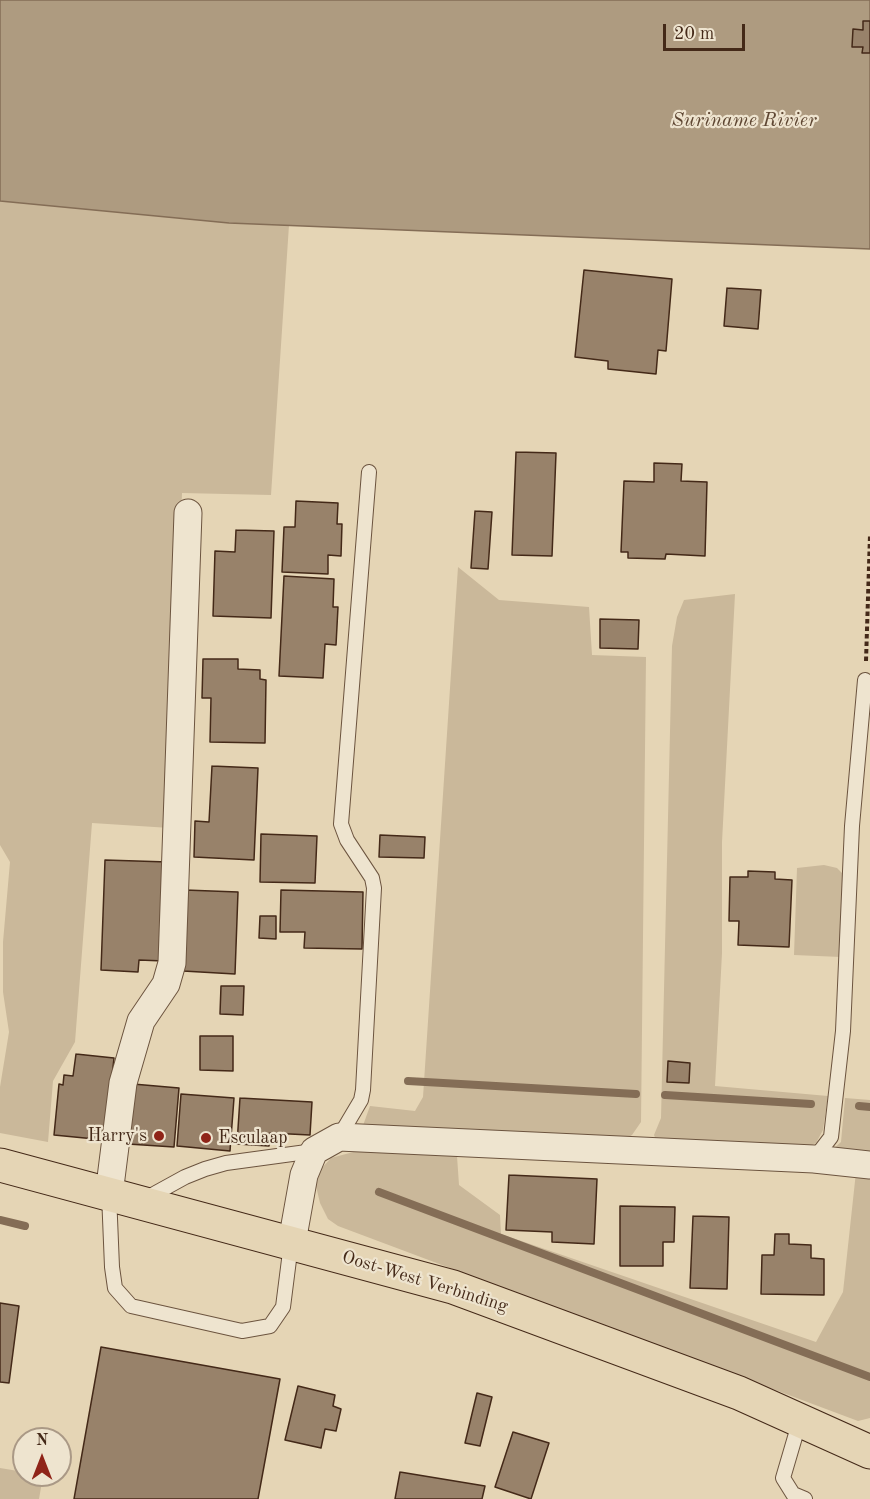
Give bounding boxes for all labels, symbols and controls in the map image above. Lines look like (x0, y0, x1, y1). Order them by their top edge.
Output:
scale bar (666, 12, 748, 50)
text: 20 m (674, 25, 714, 43)
water label: Suriname Rivier (671, 109, 817, 133)
place label: Harry's (87, 1125, 147, 1147)
place label: Esculaap (218, 1127, 288, 1149)
marker: Harry's (152, 1129, 166, 1143)
marker: Esculaap (199, 1131, 213, 1145)
street label: Oost-West Verbinding (339, 1246, 511, 1318)
north arrow (12, 1427, 72, 1487)
text: N (36, 1433, 48, 1449)

